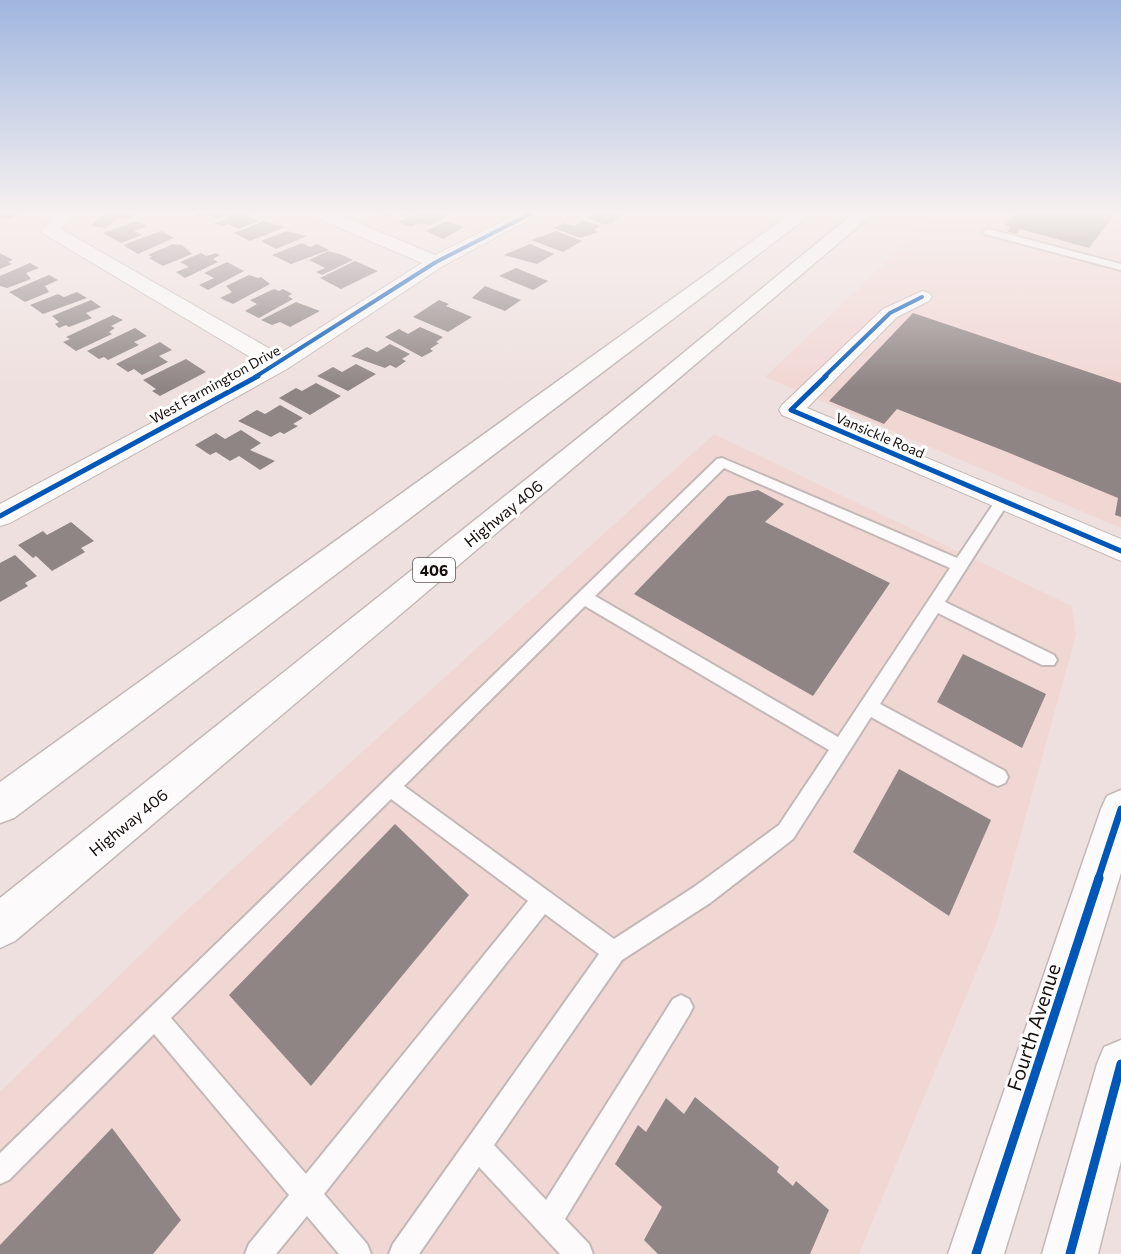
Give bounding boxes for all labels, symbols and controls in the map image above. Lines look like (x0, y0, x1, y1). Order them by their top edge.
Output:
street label: West Farmington Drive (147, 341, 283, 427)
street label: Vansickle Road (833, 409, 927, 461)
street label: Highway 406 (460, 476, 546, 550)
road number: 406 (413, 558, 455, 582)
street label: Highway 406 (85, 785, 171, 859)
street label: Fourth Avenue (1001, 960, 1065, 1094)

